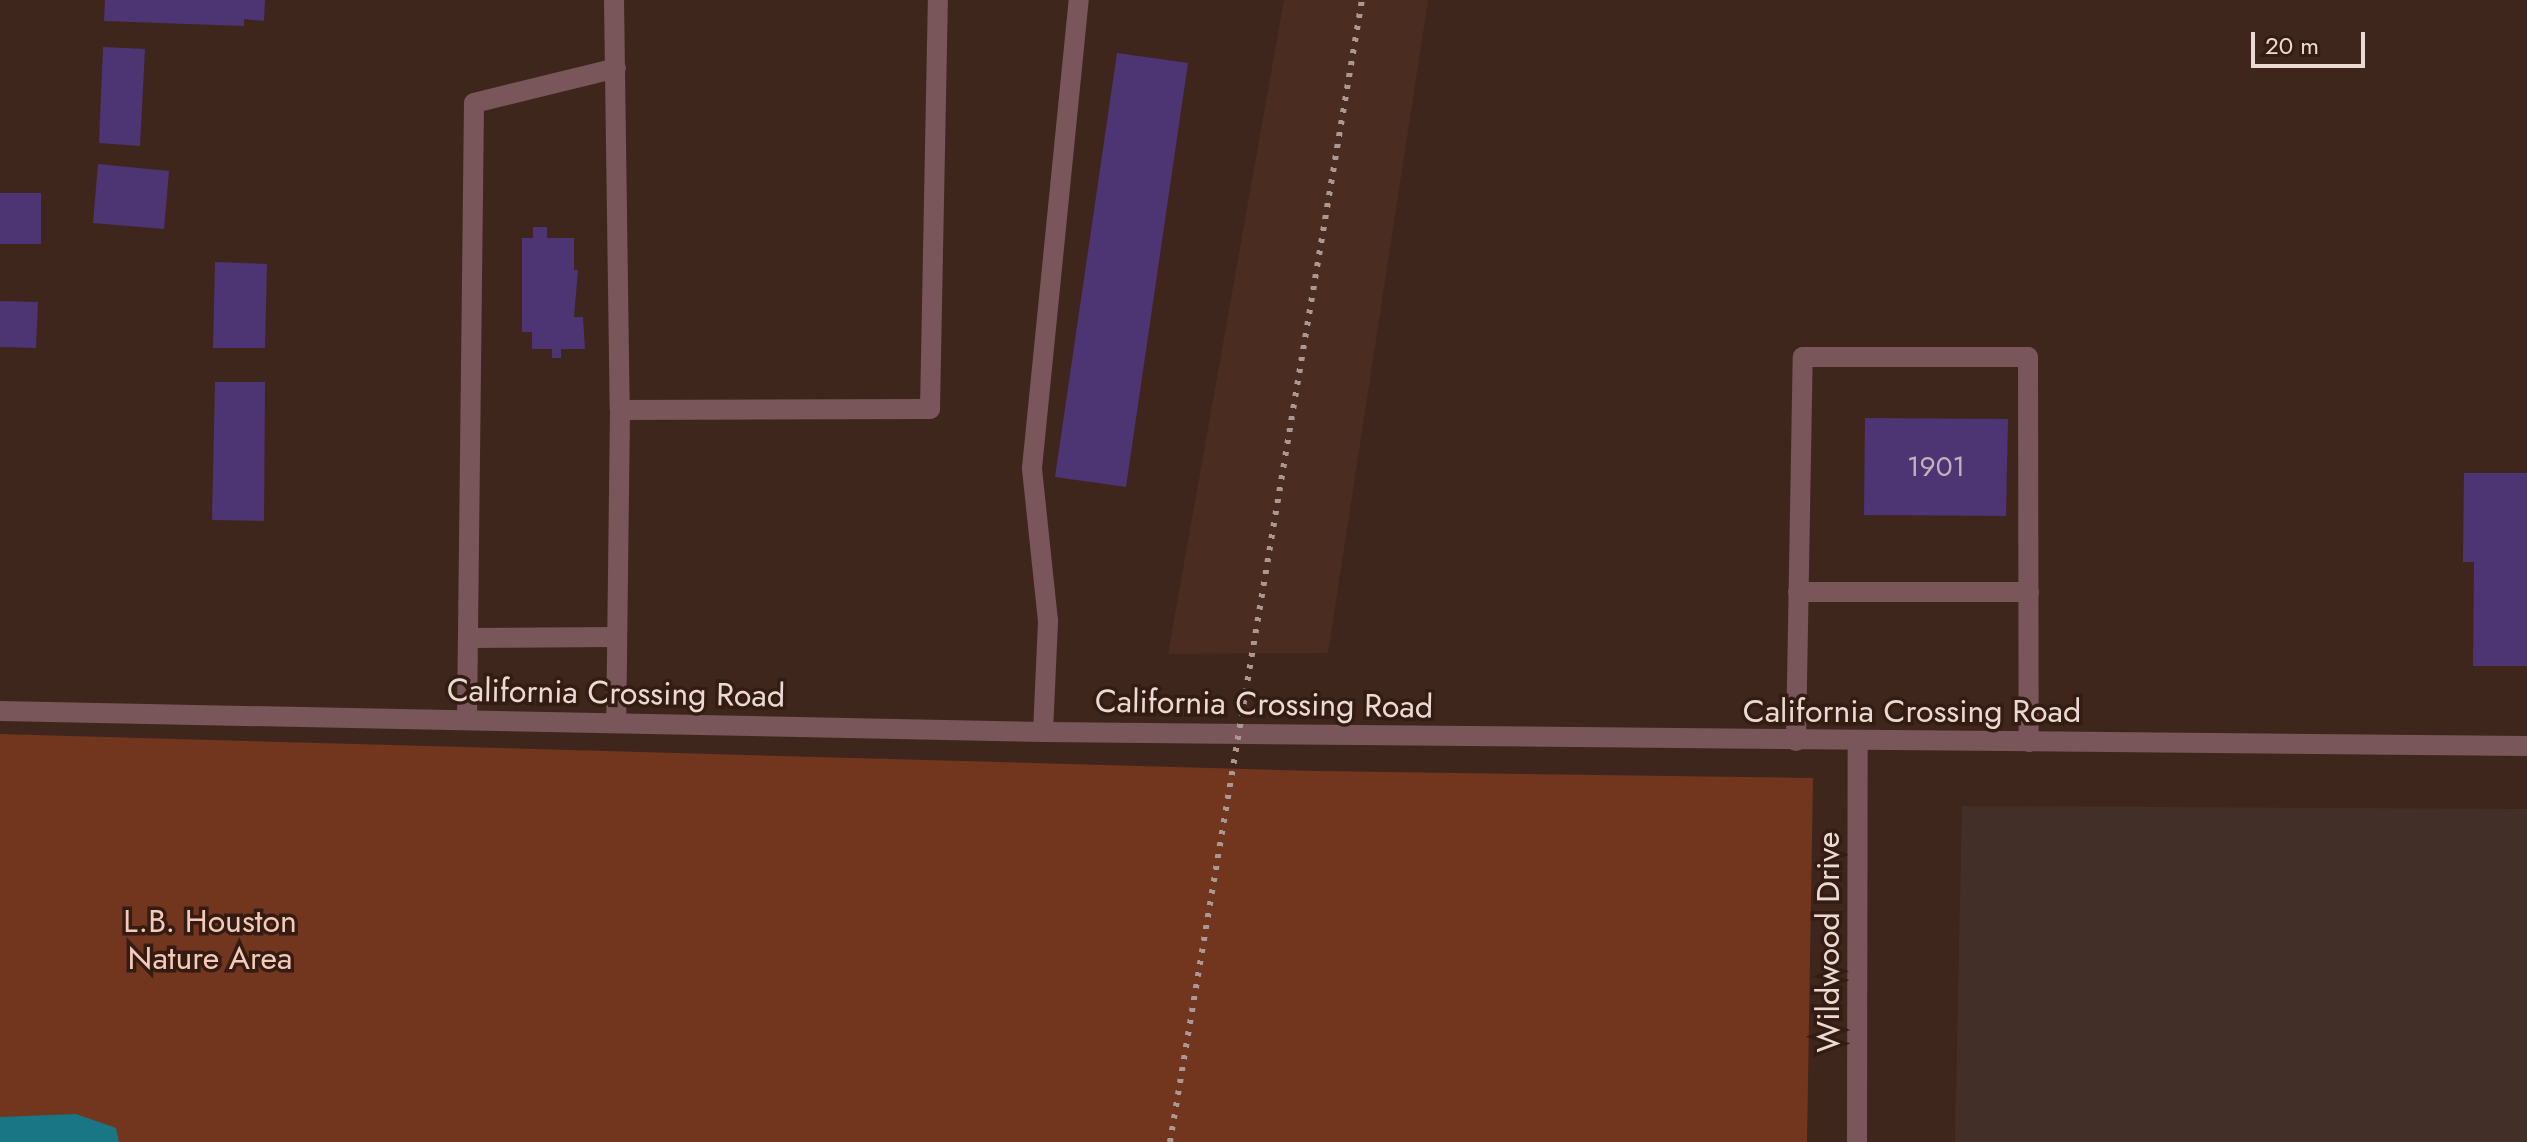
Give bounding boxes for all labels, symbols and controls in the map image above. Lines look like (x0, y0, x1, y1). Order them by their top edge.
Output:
scale bar (2255, 16, 2369, 66)
text: 20 m (2265, 28, 2319, 63)
house number: 1901 (1907, 450, 1965, 484)
street label: California Crossing Road (447, 671, 785, 715)
street label: California Crossing Road (1095, 682, 1433, 726)
street label: California Crossing Road (1743, 692, 2081, 730)
street label: Wildwood Drive (1809, 832, 1847, 1052)
park label: L.B. Houston Nature Area (123, 903, 297, 978)

